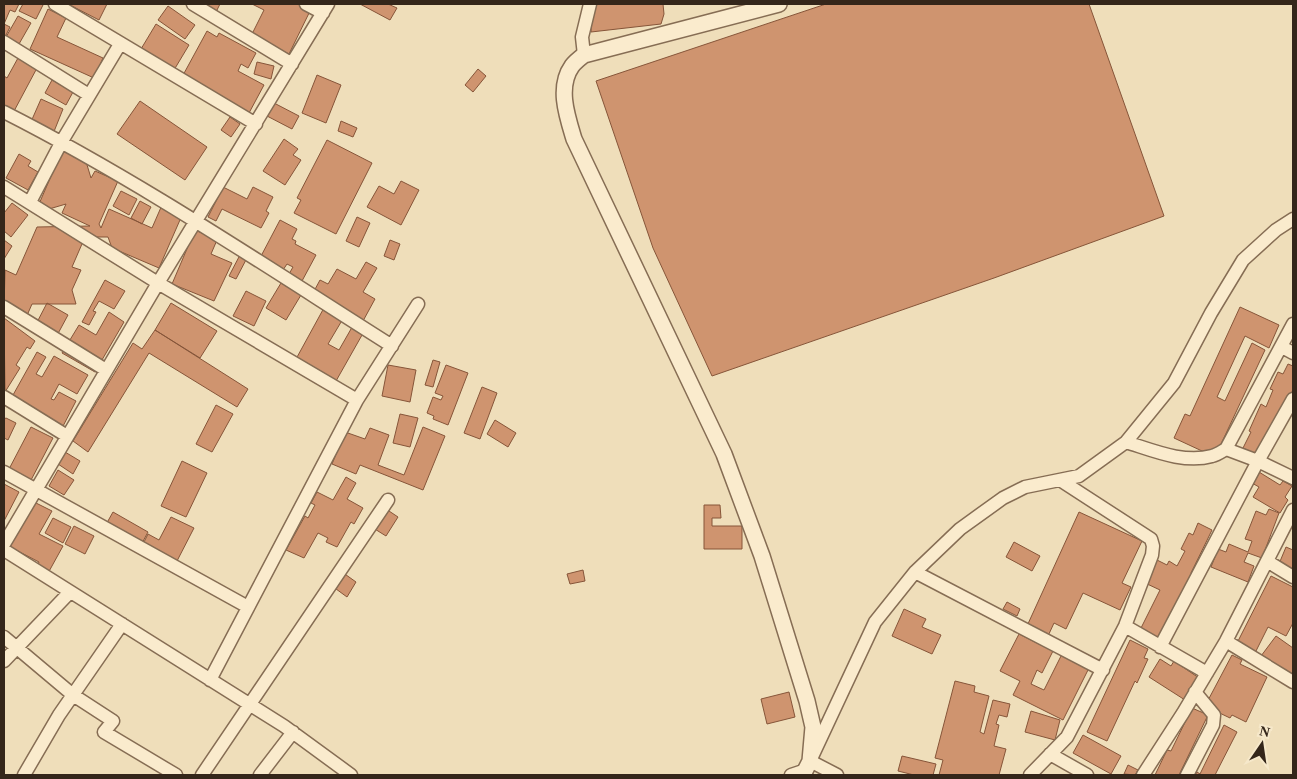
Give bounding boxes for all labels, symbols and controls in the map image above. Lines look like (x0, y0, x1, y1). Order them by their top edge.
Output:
north arrow (1237, 719, 1287, 769)
text: N (1258, 723, 1271, 740)

